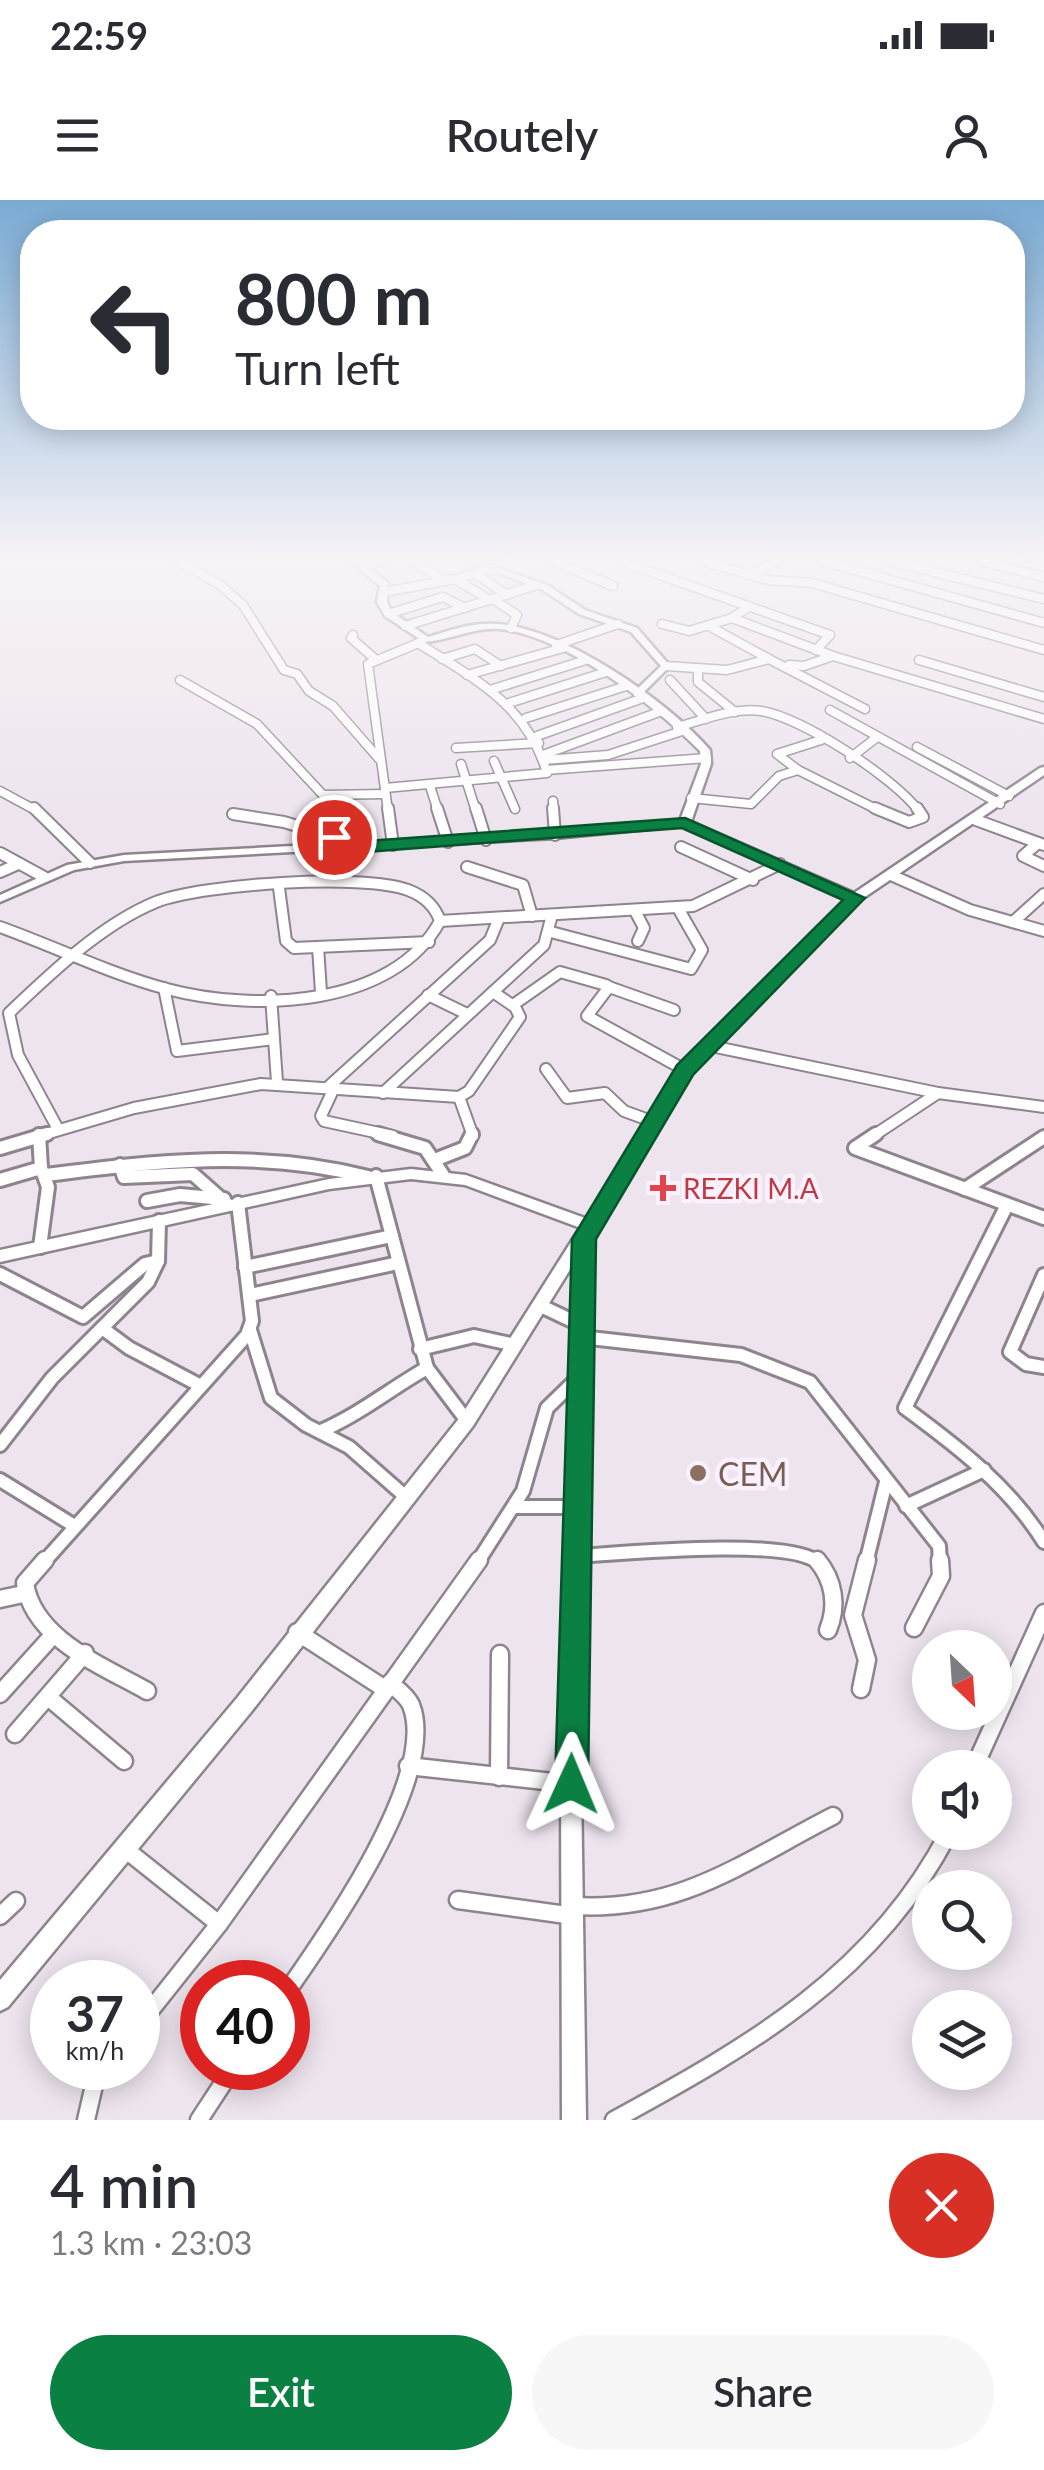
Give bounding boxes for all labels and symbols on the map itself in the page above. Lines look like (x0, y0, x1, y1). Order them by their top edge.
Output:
pin (292, 795, 377, 880)
place label: REZKI M.A (683, 1171, 819, 1205)
marker: REZKI M.A (652, 1177, 674, 1199)
place label: CEM (718, 1454, 788, 1493)
marker: CEM (687, 1462, 709, 1484)
north arrow (912, 1630, 1012, 1730)
position arrow (519, 1732, 623, 1836)
speed limit sign: 40 (180, 1960, 310, 2090)

